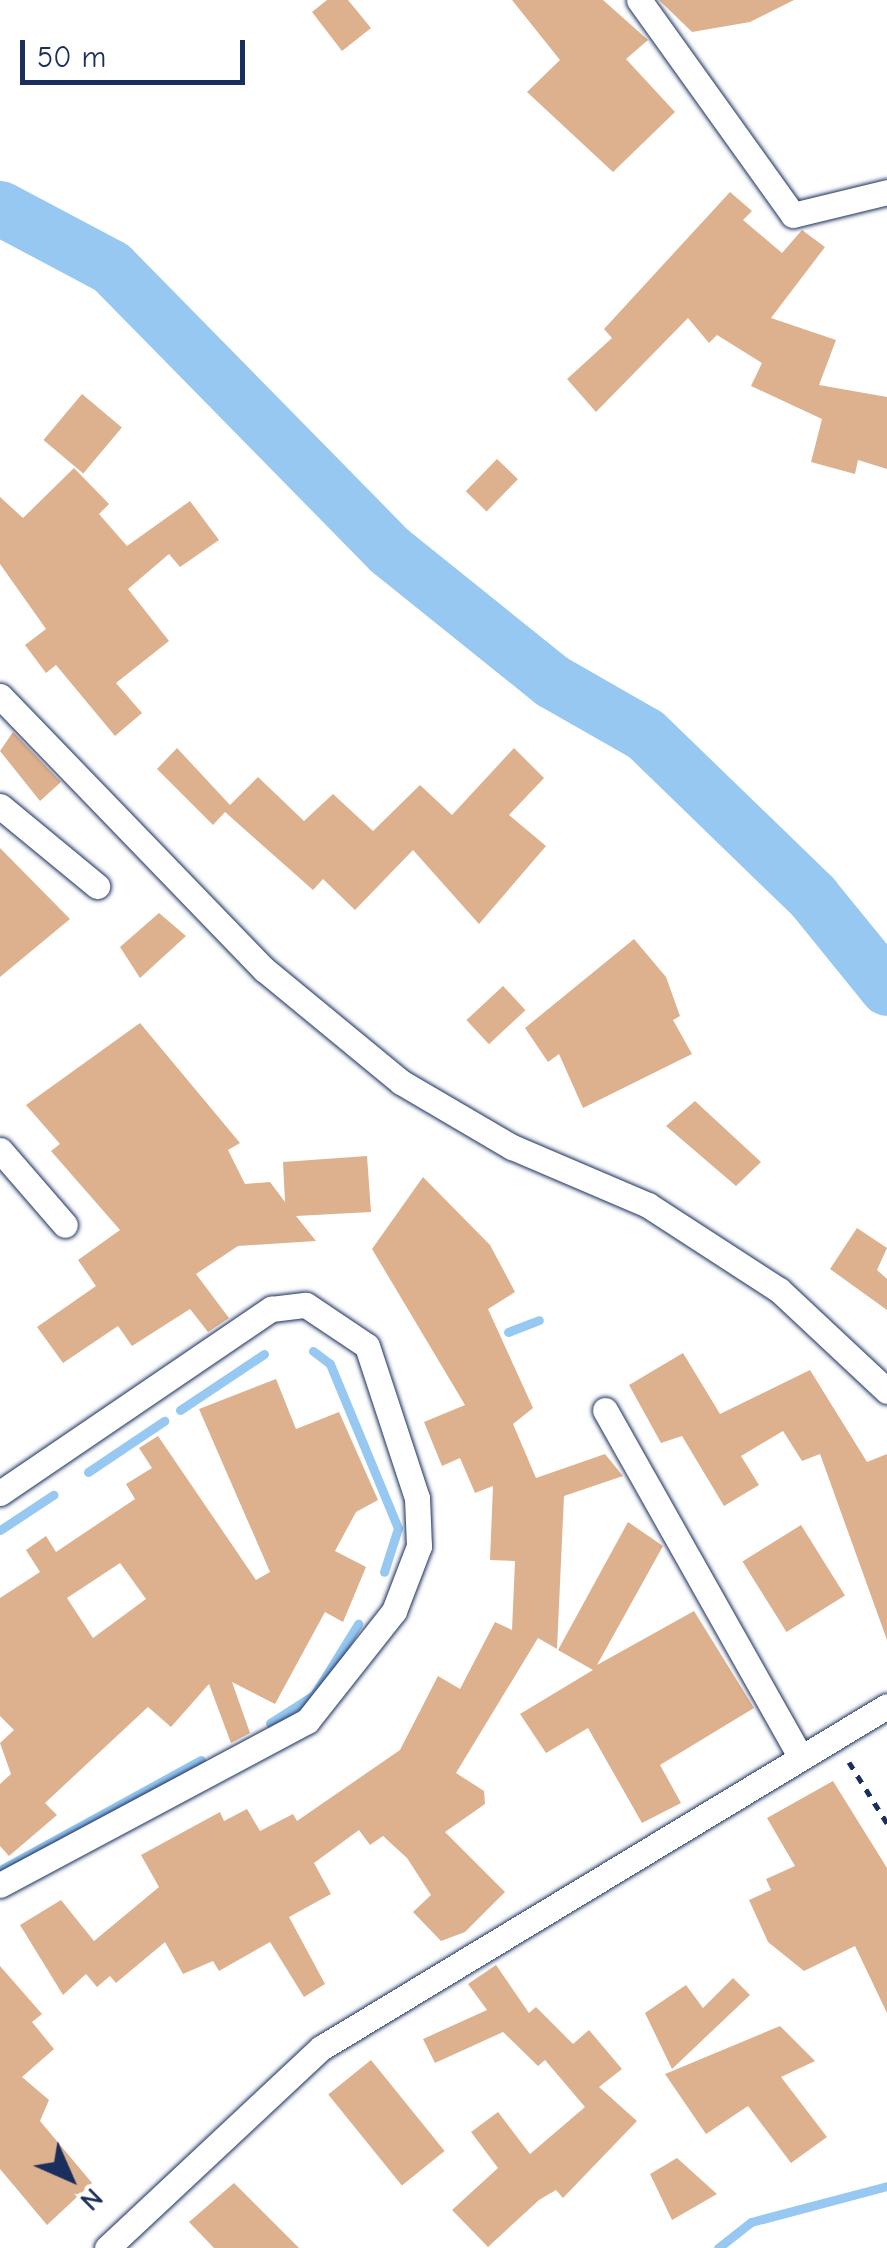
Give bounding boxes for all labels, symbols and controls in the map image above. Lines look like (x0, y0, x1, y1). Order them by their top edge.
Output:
scale bar (25, 20, 250, 82)
text: 50 m (37, 40, 106, 75)
north arrow (20, 2128, 120, 2228)
text: N (73, 2181, 109, 2217)

